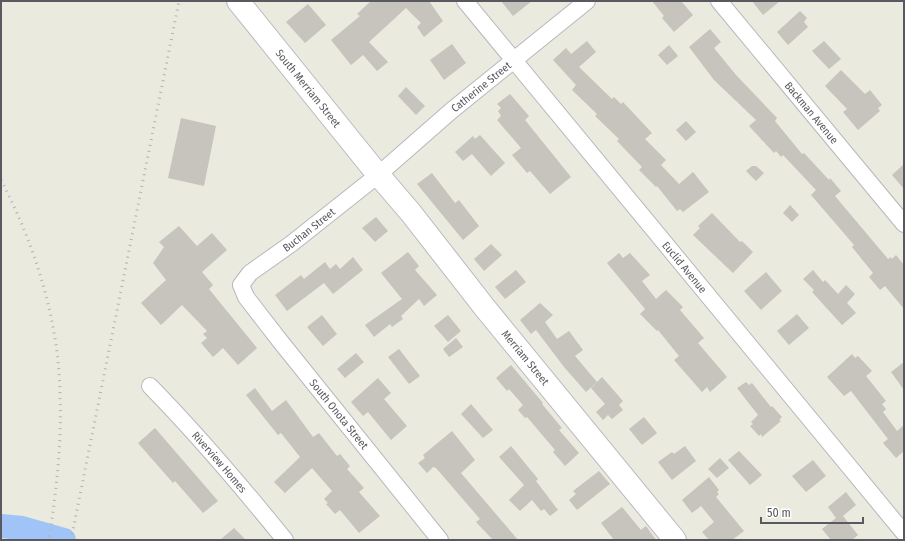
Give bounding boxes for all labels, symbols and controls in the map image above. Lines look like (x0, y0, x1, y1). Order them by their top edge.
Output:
street label: South Merriam Street (273, 47, 343, 130)
street label: Catherine Street (449, 59, 514, 115)
street label: Backman Avenue (782, 79, 841, 147)
street label: Buchan Street (280, 205, 338, 255)
street label: Euclid Avenue (659, 239, 709, 296)
street label: Merriam Street (499, 328, 552, 388)
street label: South Onota Street (306, 377, 371, 452)
street label: Riverview Homes (189, 429, 249, 496)
scale bar (761, 499, 863, 525)
text: 50 m (767, 506, 791, 520)

